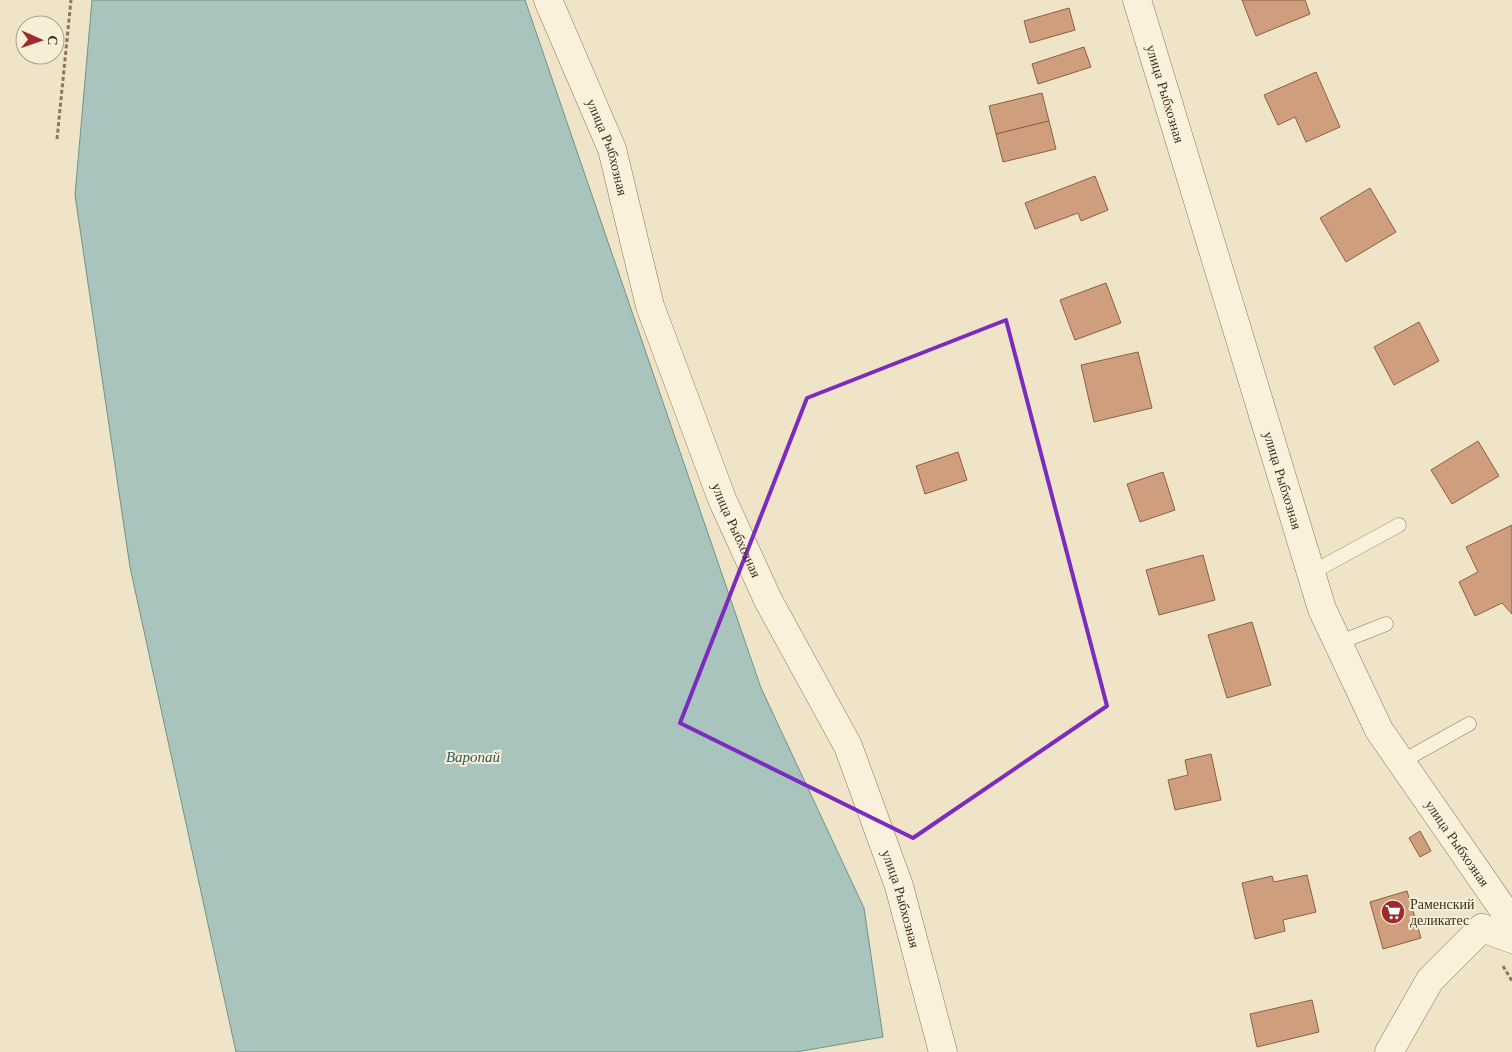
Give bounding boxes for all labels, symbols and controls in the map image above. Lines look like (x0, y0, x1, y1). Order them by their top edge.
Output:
north arrow (15, 15, 65, 65)
text: С (44, 35, 62, 46)
street label: улица Рыбхозная (1142, 43, 1189, 146)
street label: улица Рыбхозная (582, 96, 632, 198)
street label: улица Рыбхозная (1260, 429, 1306, 532)
street label: улица Рыбхозная (708, 480, 766, 581)
water label: Варопай (446, 747, 501, 766)
street label: улица Рыбхозная (1421, 796, 1494, 891)
street label: улица Рыбхозная (878, 847, 924, 950)
place label: Раменский деликатес (1410, 895, 1475, 929)
supermarket icon: Раменский деликатес (1380, 899, 1406, 925)

